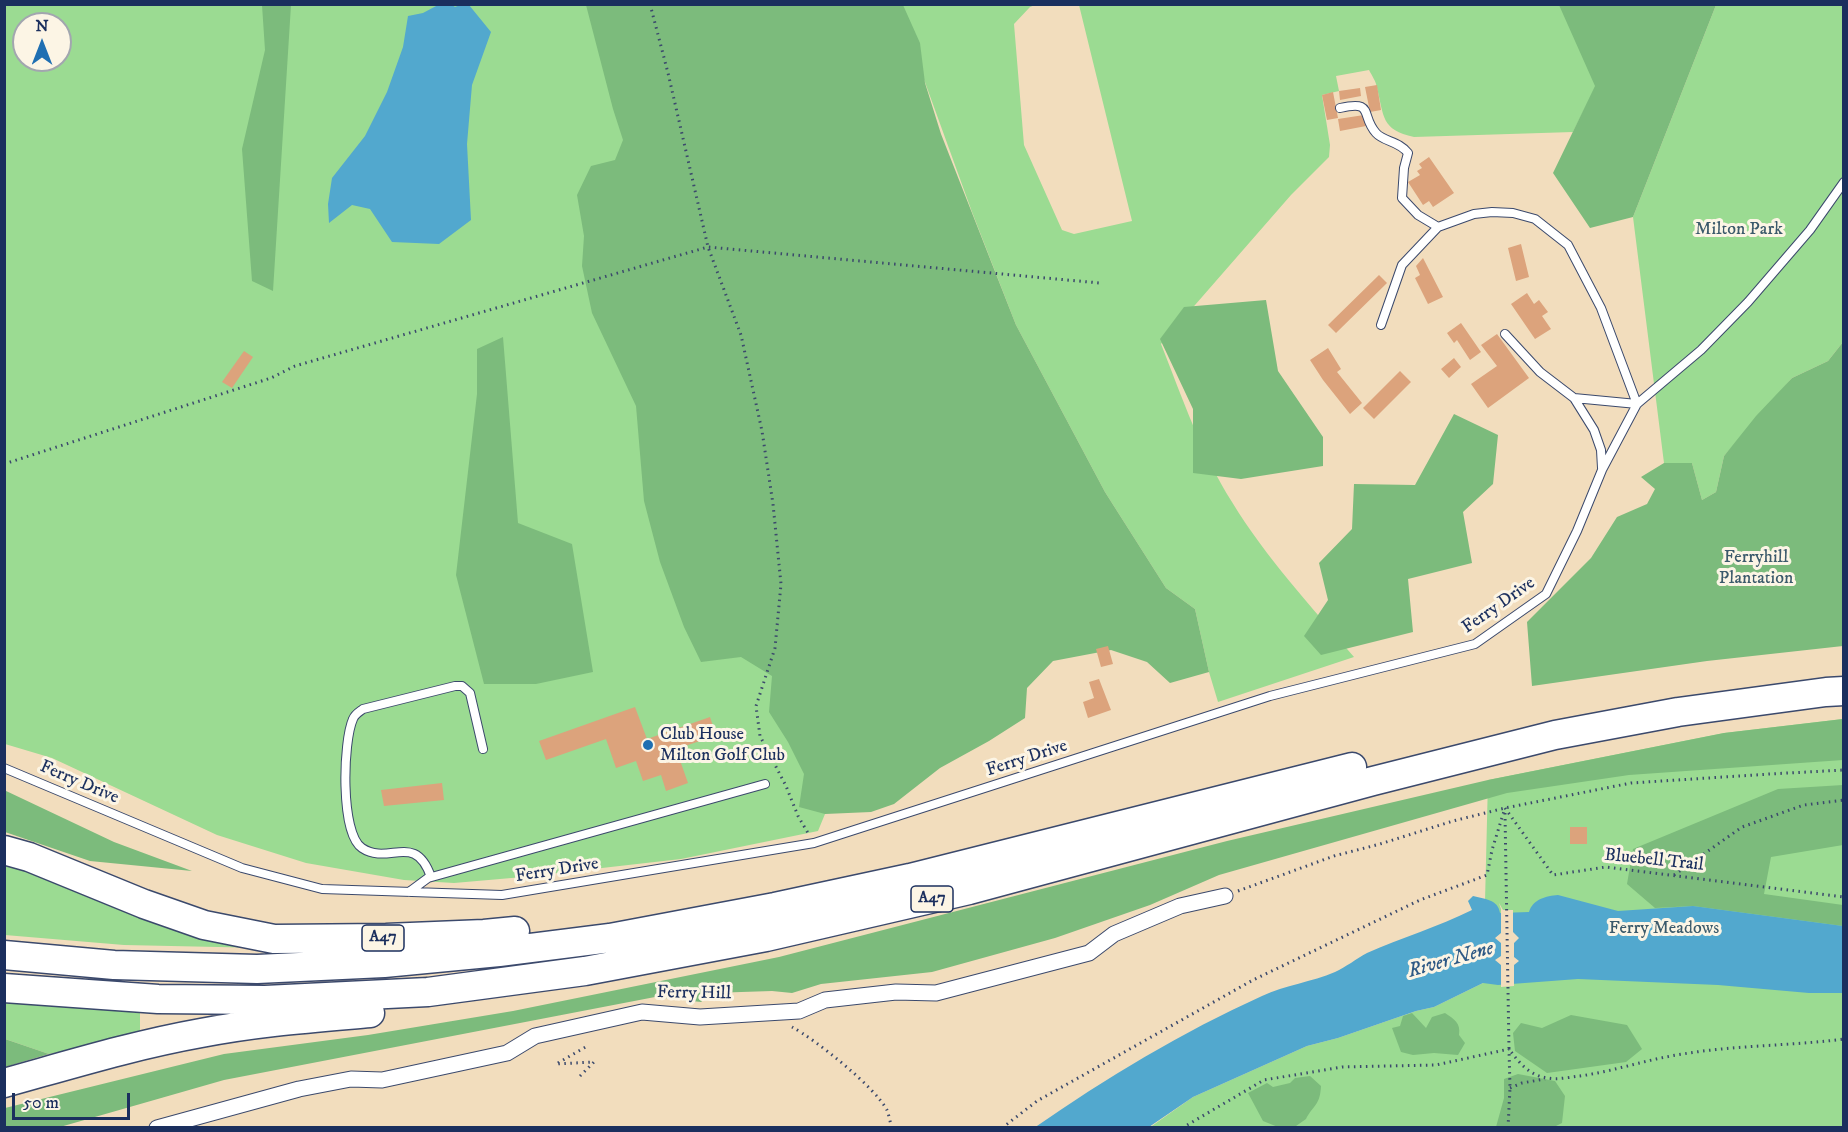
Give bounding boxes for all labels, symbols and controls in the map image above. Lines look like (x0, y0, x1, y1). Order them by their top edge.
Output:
north arrow (12, 12, 72, 72)
text: N (35, 16, 49, 36)
park label: Milton Park (1695, 219, 1783, 241)
park label: Ferryhill Plantation (1719, 547, 1793, 590)
street label: Ferry Drive (1458, 573, 1540, 639)
place label: Club House Milton Golf Club (660, 724, 785, 766)
street label: Ferry Drive (984, 736, 1070, 782)
marker: Club House Milton Golf Club (641, 738, 655, 752)
street label: Ferry Drive (36, 757, 122, 809)
street label: Bluebell Trail (1603, 845, 1705, 877)
street label: Ferry Drive (514, 854, 600, 888)
road number: A47 (911, 886, 953, 912)
park label: Ferry Meadows (1609, 918, 1719, 940)
road number: A47 (362, 925, 404, 951)
water label: River Nene (1406, 937, 1496, 985)
street label: Ferry Hill (657, 983, 731, 1005)
scale bar (15, 1081, 134, 1119)
text: 50 m (23, 1092, 59, 1114)

